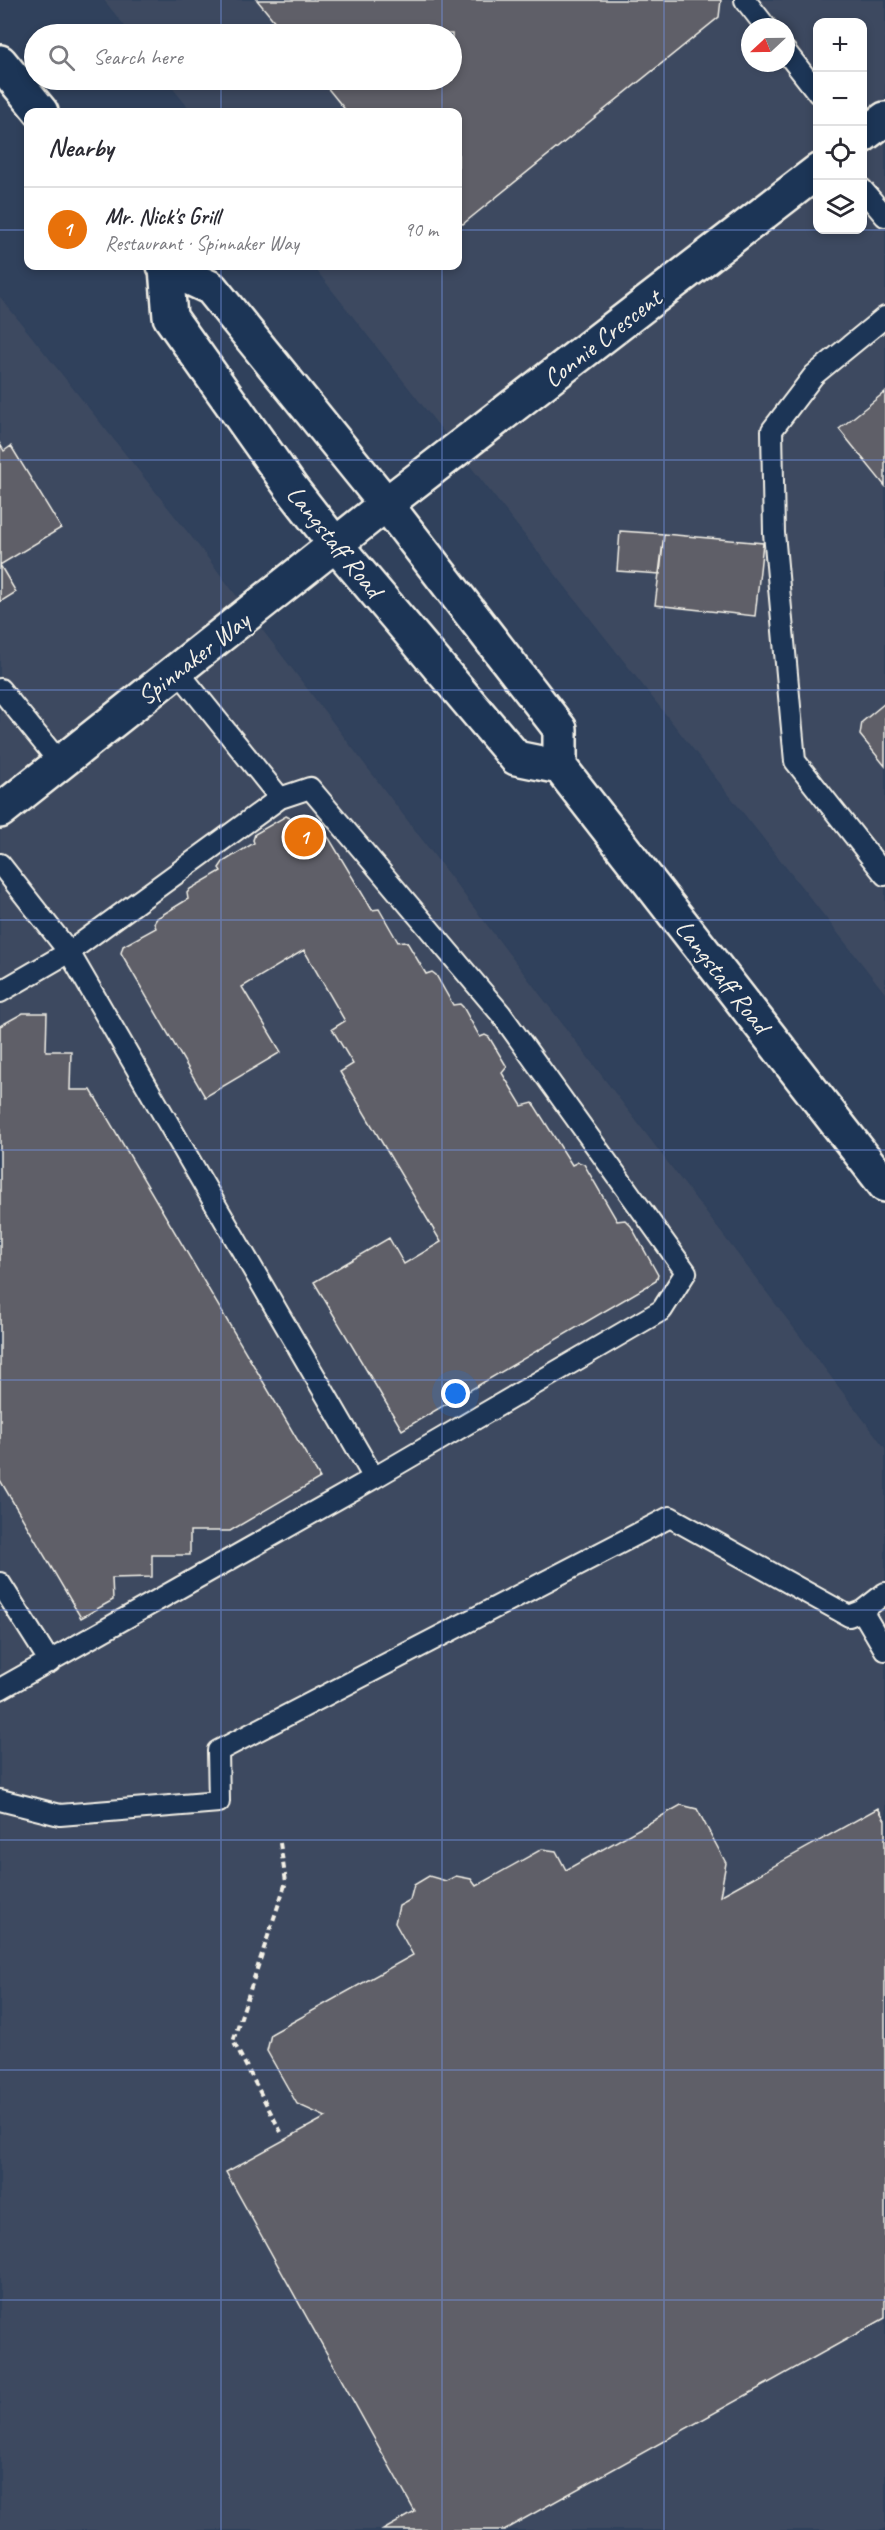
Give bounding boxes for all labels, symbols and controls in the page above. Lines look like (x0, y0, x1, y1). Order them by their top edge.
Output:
north arrow (741, 18, 795, 72)
map controls (813, 18, 867, 234)
button: + (813, 18, 867, 72)
search box (24, 24, 462, 90)
icon: search (45, 41, 78, 74)
text: Search here (93, 43, 183, 71)
button: − (813, 72, 867, 126)
button: locate (813, 126, 867, 180)
text: Nearby (48, 131, 113, 164)
button: layers (813, 180, 867, 234)
text: Mr. Nick's Grill (105, 203, 220, 231)
text: 1 (63, 217, 72, 242)
text: 90 m (404, 217, 438, 242)
text: Restaurant · Spinnaker Way (105, 231, 299, 256)
street label: Connie Crescent (536, 280, 670, 395)
street label: Langstaff Road (279, 478, 392, 607)
street label: Spinnaker Way (130, 603, 258, 713)
pin: 1 (284, 814, 324, 860)
street label: Langstaff Road (668, 913, 779, 1043)
your location (441, 1379, 470, 1408)

